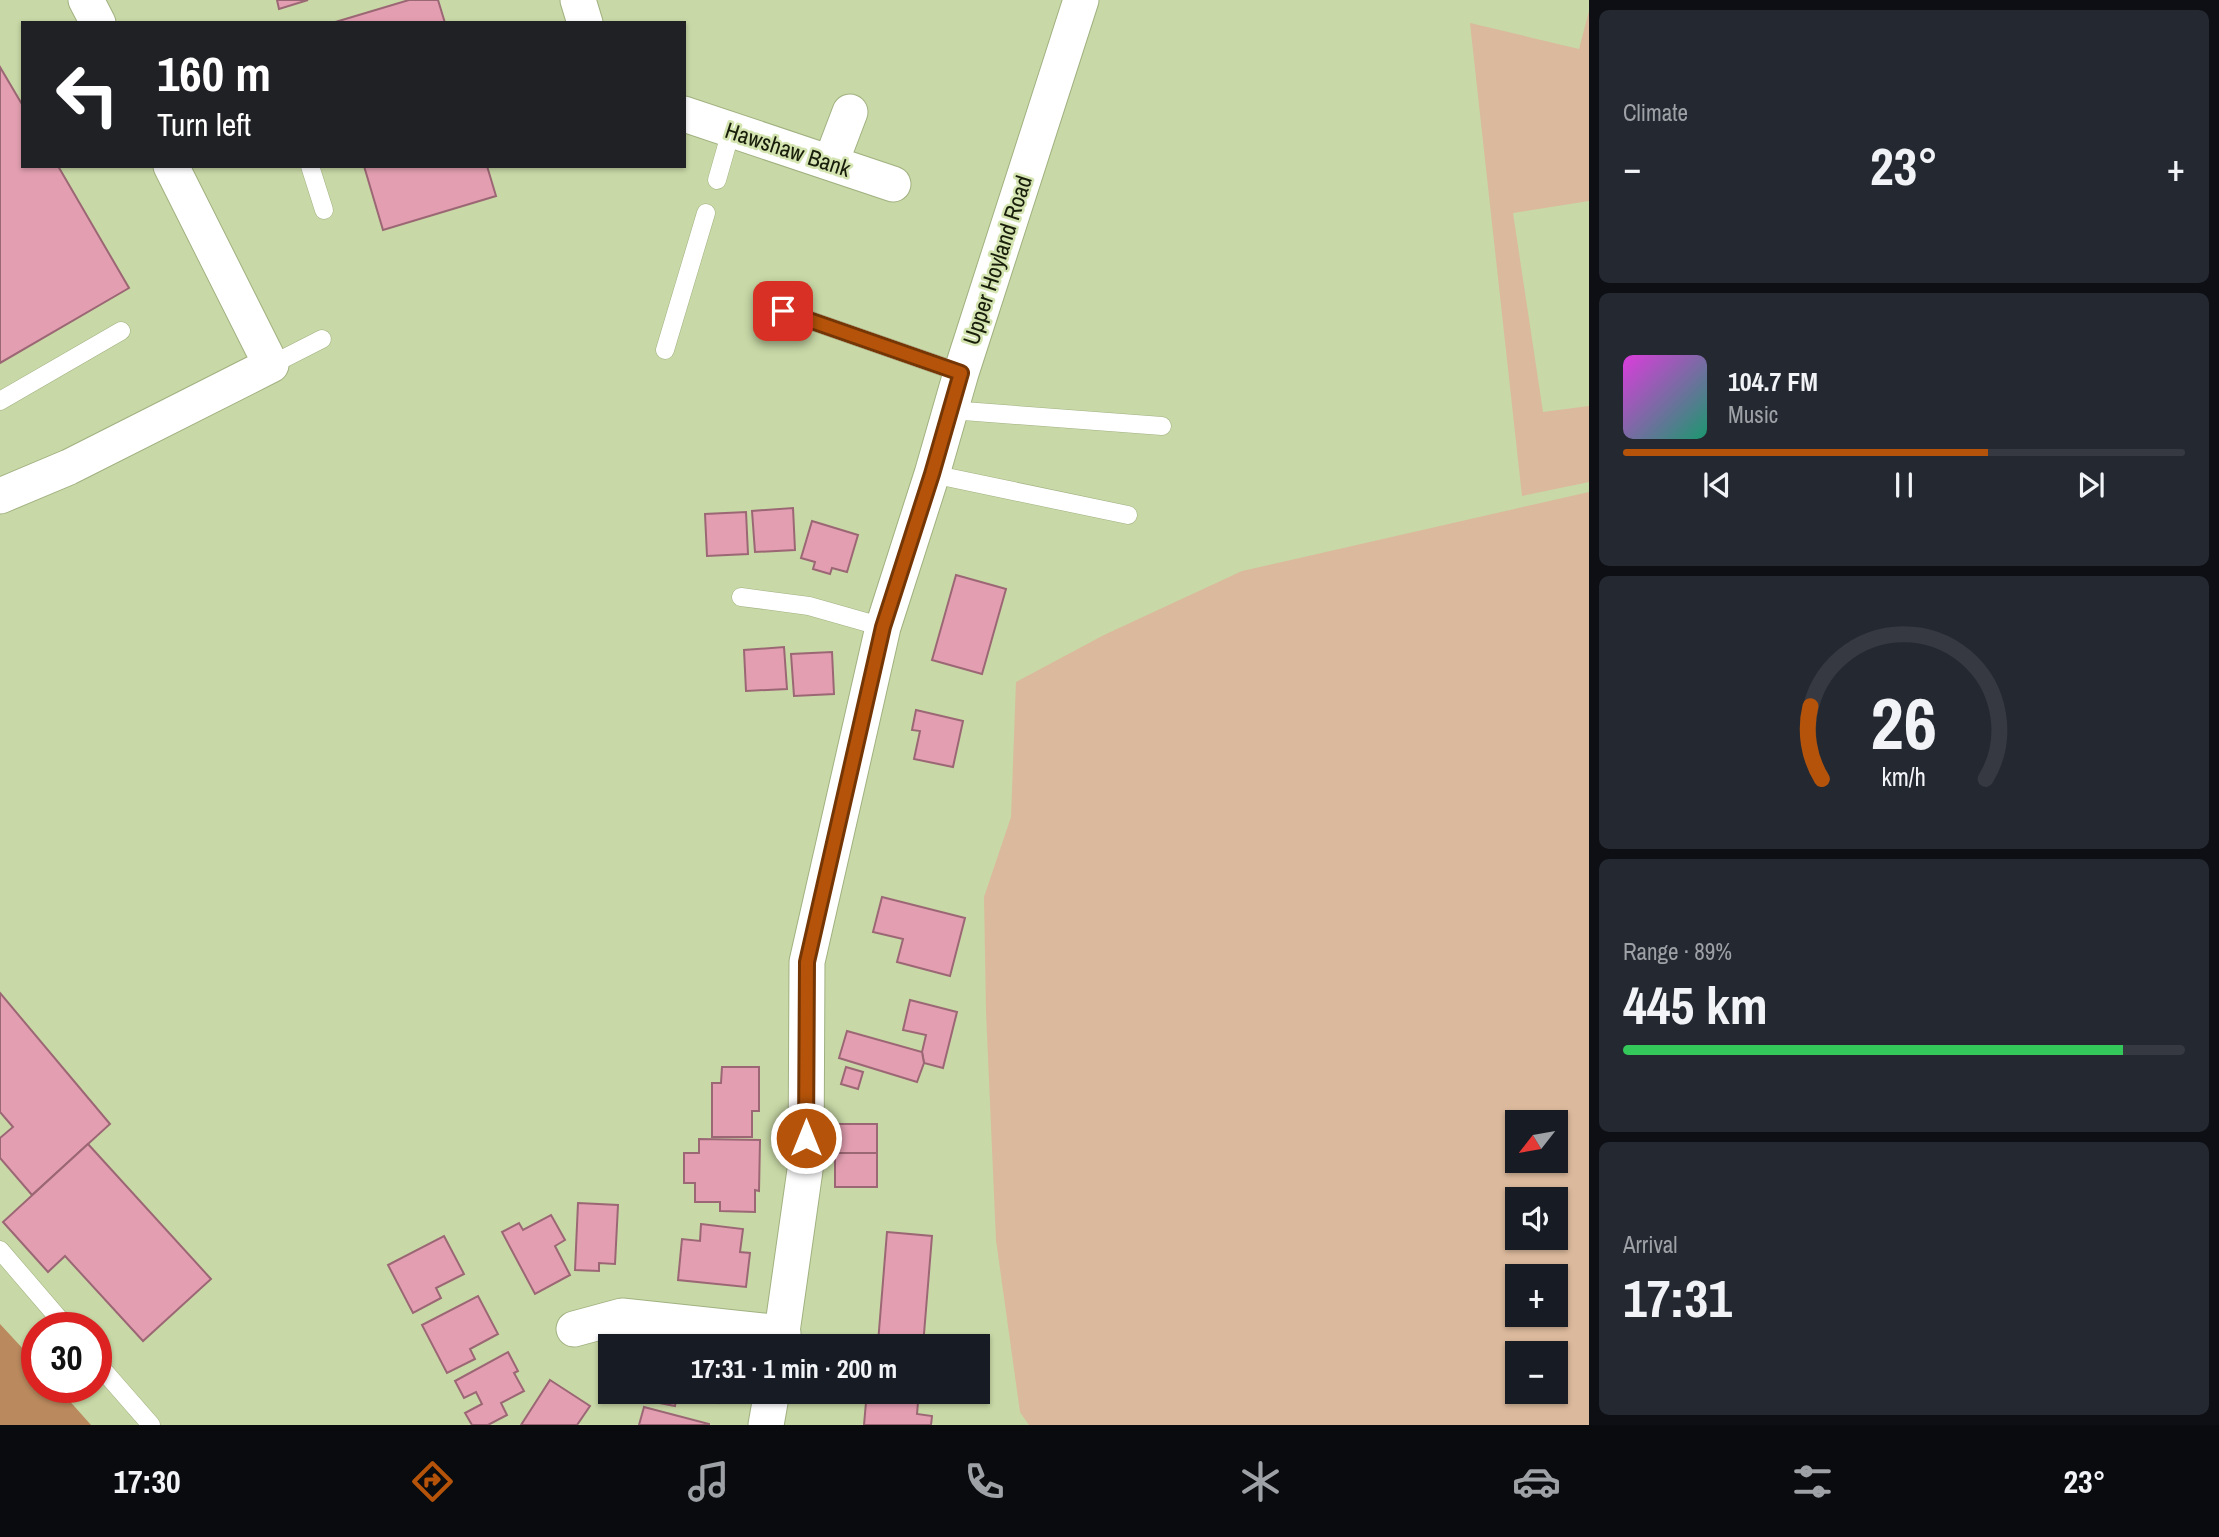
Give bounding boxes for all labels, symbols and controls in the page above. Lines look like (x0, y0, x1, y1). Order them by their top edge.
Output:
text: 160 m (157, 40, 271, 106)
icon: left (42, 49, 133, 140)
text: Climate (1623, 97, 1688, 128)
text: Turn left (157, 103, 251, 146)
street label: Hawshaw Bank (721, 114, 855, 184)
text: 23° (1870, 131, 1938, 201)
text: − (1623, 142, 1641, 193)
text: + (2167, 142, 2185, 193)
street label: Upper Hoyland Road (955, 171, 1039, 349)
pin (753, 281, 813, 341)
icon: arrive (764, 292, 802, 330)
text: 104.7 FM (1728, 364, 1818, 399)
text: Music (1728, 399, 1778, 430)
icon: previous (1698, 466, 1736, 504)
icon: pause (1885, 466, 1923, 504)
icon: next (2072, 466, 2110, 504)
text: 26 (1871, 674, 1937, 772)
text: km/h (1882, 759, 1926, 793)
text: Range · 89% (1623, 936, 1732, 967)
text: 445 km (1623, 970, 1768, 1040)
position arrow (769, 1101, 843, 1175)
north arrow (1505, 1110, 1568, 1172)
map controls (1505, 1110, 1568, 1404)
button: sound (1505, 1187, 1568, 1250)
text: Arrival (1623, 1229, 1678, 1260)
text: 17:31 (1623, 1263, 1732, 1333)
button: + (1505, 1264, 1568, 1327)
speed limit sign: 30 (21, 1312, 112, 1403)
button: − (1505, 1341, 1568, 1404)
text: 17:31 · 1 min · 200 m (691, 1351, 897, 1386)
icon: directions (408, 1457, 457, 1506)
icon: music (684, 1457, 733, 1506)
icon: phone (960, 1457, 1009, 1506)
icon: climate (1236, 1457, 1285, 1506)
icon: car (1512, 1457, 1561, 1506)
icon: filters (1788, 1457, 1837, 1506)
text: 17:30 (113, 1460, 181, 1503)
text: 23° (2063, 1460, 2105, 1503)

